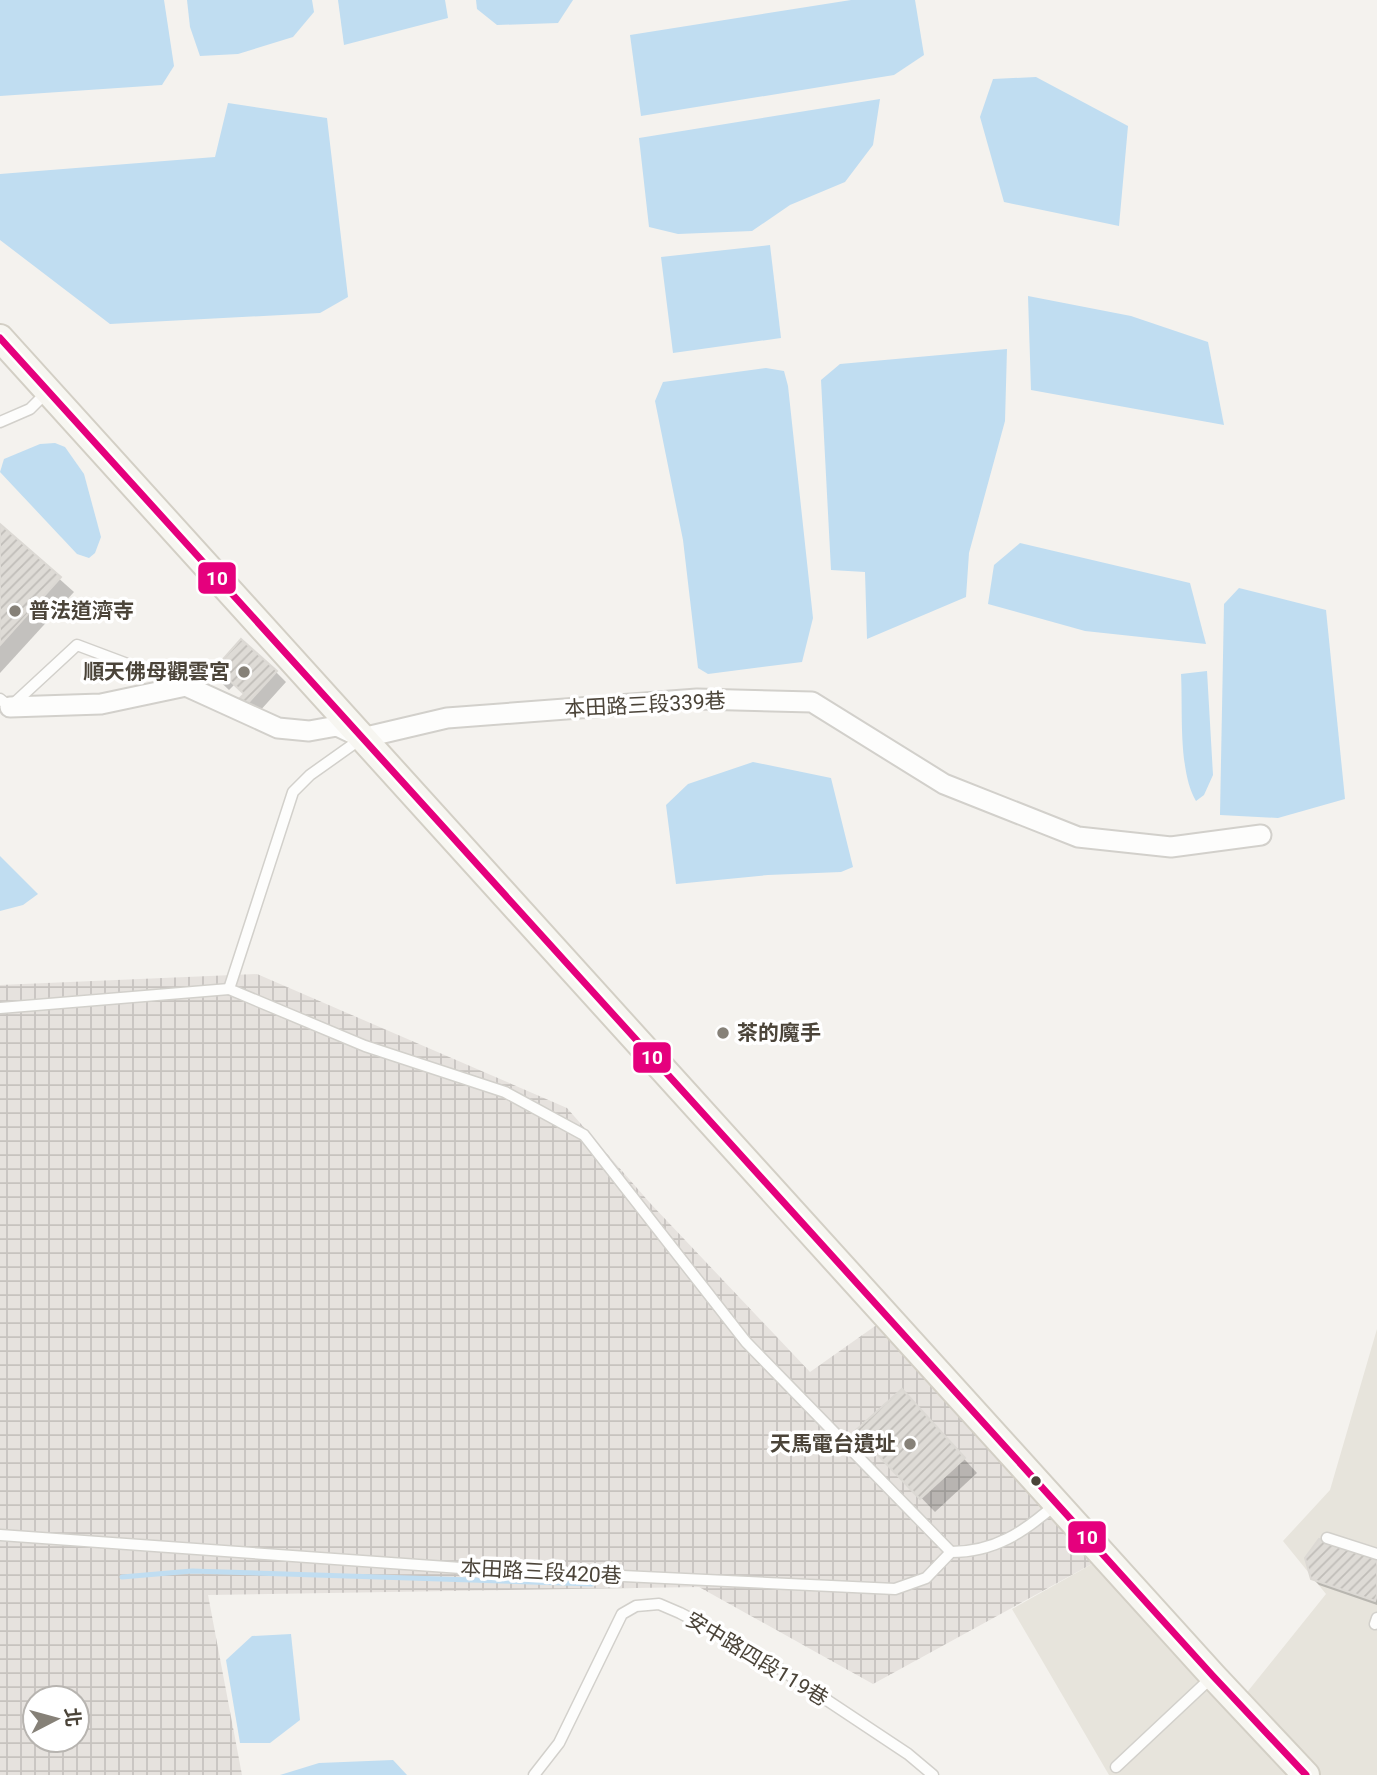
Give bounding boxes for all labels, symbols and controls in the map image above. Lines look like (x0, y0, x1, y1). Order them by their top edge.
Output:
line badge: 10 (197, 561, 237, 595)
text: 10 (206, 567, 228, 590)
place label: 普法道濟寺 (29, 599, 134, 623)
marker: 普法道濟寺 (7, 603, 23, 619)
place label: 順天佛母觀雲宮 (83, 660, 230, 684)
marker: 順天佛母觀雲宮 (236, 664, 252, 680)
street label: 本田路三段339巷 (564, 689, 726, 721)
place label: 茶的魔手 (737, 1021, 821, 1045)
marker: 茶的魔手 (715, 1025, 731, 1041)
line badge: 10 (632, 1041, 672, 1074)
text: 10 (641, 1046, 663, 1069)
place label: 天馬電台遺址 (770, 1432, 896, 1456)
marker: 天馬電台遺址 (902, 1436, 918, 1452)
unlabelled marker (1029, 1474, 1043, 1488)
line badge: 10 (1067, 1520, 1107, 1554)
text: 10 (1076, 1526, 1098, 1549)
street label: 本田路三段420巷 (460, 1556, 622, 1588)
street label: 安中路四段119巷 (682, 1607, 832, 1711)
north arrow (21, 1684, 91, 1754)
text: 北 (60, 1707, 85, 1728)

